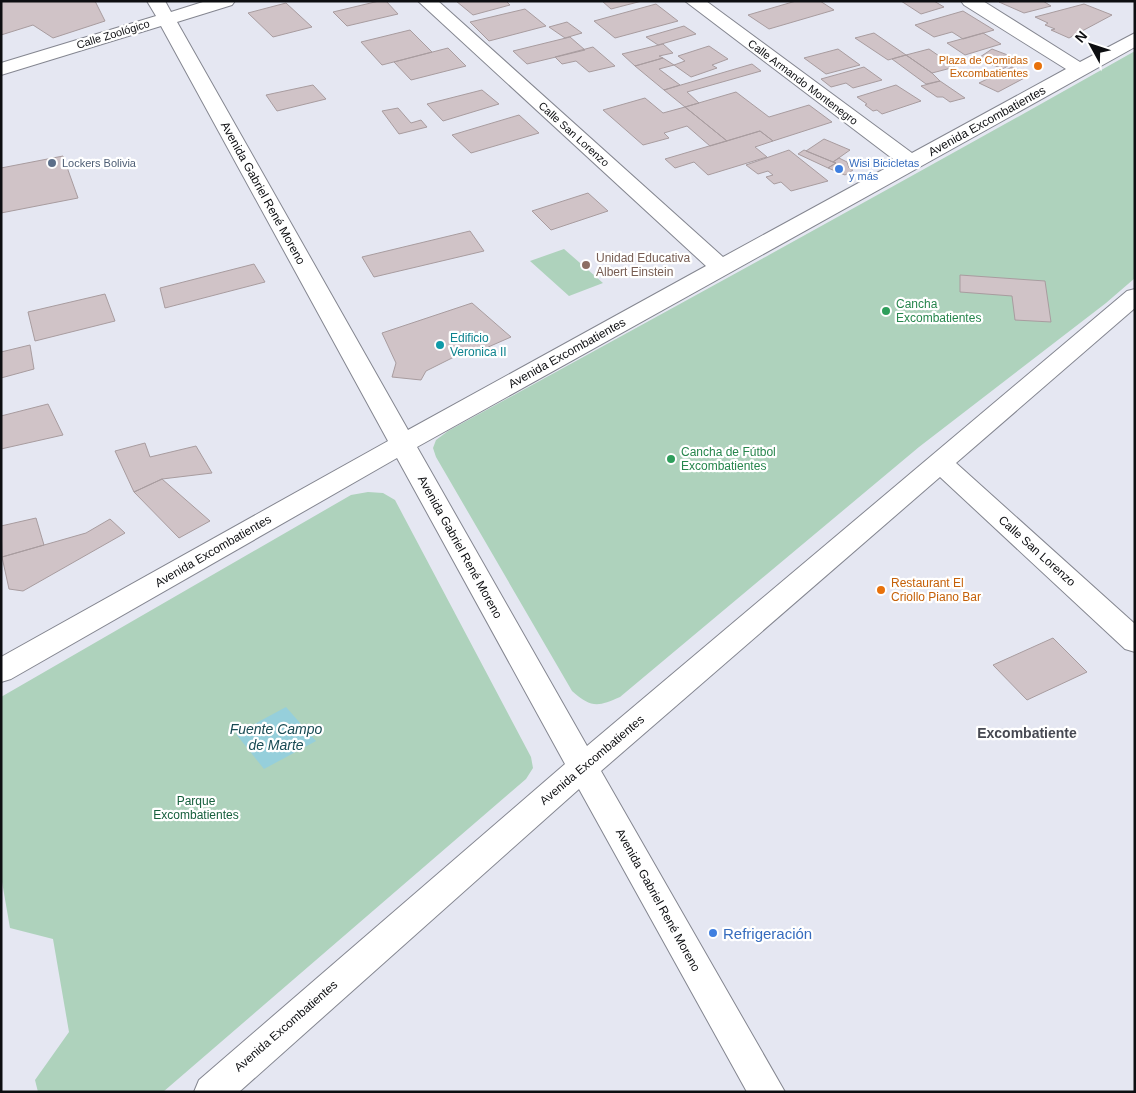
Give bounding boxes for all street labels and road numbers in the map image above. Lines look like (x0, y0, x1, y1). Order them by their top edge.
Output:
street label: Calle Zoológico (75, 17, 151, 51)
street label: Calle Armando Montenegro (746, 37, 860, 127)
street label: Avenida Excombatientes (926, 83, 1048, 159)
street label: Calle San Lorenzo (536, 99, 612, 169)
street label: Avenida Gabriel René Moreno (218, 119, 308, 267)
street label: Avenida Excombatientes (506, 315, 628, 391)
street label: Avenida Gabriel René Moreno (415, 473, 505, 621)
street label: Avenida Excombatientes (152, 512, 274, 590)
street label: Calle San Lorenzo (996, 513, 1079, 589)
street label: Avenida Excombatientes (537, 712, 647, 808)
street label: Avenida Gabriel René Moreno (613, 826, 703, 974)
street label: Avenida Excombatientes (232, 977, 340, 1075)

